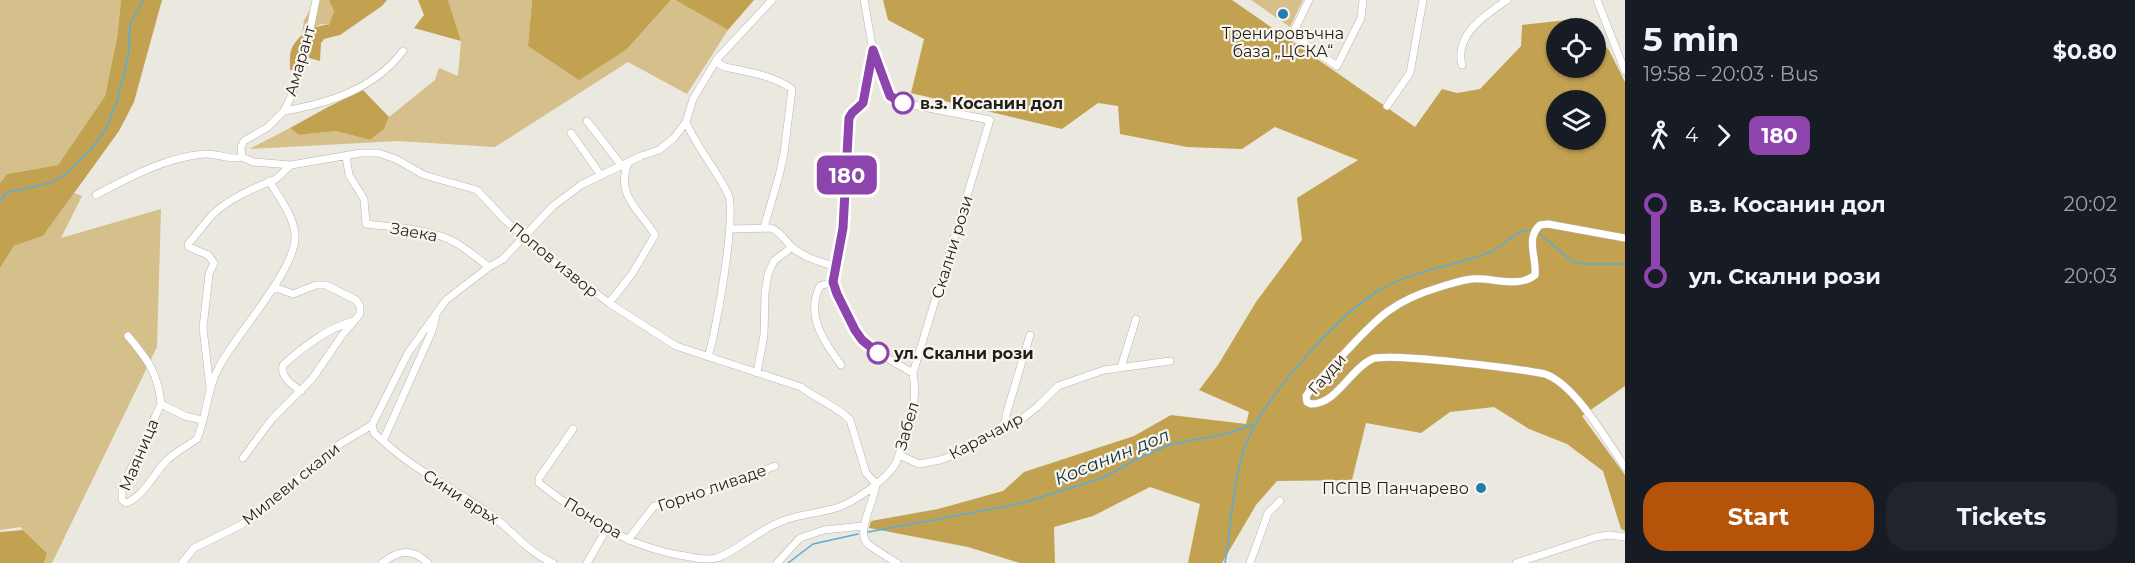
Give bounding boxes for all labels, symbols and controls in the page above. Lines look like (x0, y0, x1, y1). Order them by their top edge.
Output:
marker: Тренировъчна база „ЦСКА“ (1276, 7, 1290, 21)
map controls (1546, 18, 1606, 150)
button: locate (1546, 18, 1606, 78)
text: 5 min (1643, 19, 1739, 59)
street label: Амарант (281, 23, 319, 98)
place label: Тренировъчна база „ЦСКА“ (1222, 24, 1344, 61)
text: $0.80 (2053, 38, 2117, 65)
text: 19:58 – 20:03 · Bus (1643, 62, 1818, 86)
button: layers (1546, 90, 1606, 150)
marker: в.з. Косанин дол (892, 92, 914, 114)
place label: в.з. Косанин дол (920, 94, 1063, 113)
icon: walk (1643, 119, 1676, 152)
icon: forward (1707, 119, 1740, 152)
text: 4 (1685, 123, 1698, 147)
text: 180 (1761, 123, 1798, 148)
line badge: 180 (812, 156, 882, 195)
text: 180 (829, 163, 865, 188)
text: в.з. Косанин дол (1689, 191, 1886, 218)
text: 20:02 (2064, 192, 2117, 216)
street label: Скални рози (927, 193, 977, 301)
street label: Попов извор (506, 218, 602, 302)
street label: Заека (389, 219, 439, 245)
text: ул. Скални рози (1689, 263, 1881, 290)
text: 20:03 (2064, 264, 2117, 288)
marker: ул. Скални рози (867, 342, 889, 364)
place label: ул. Скални рози (893, 344, 1034, 363)
street label: Гауди (1304, 350, 1350, 398)
street label: Забел (891, 400, 923, 452)
street label: Карачаир (946, 408, 1026, 464)
street label: Маяница (115, 416, 163, 494)
water label: Косанин дол (1051, 424, 1173, 490)
street label: Милеви скали (238, 439, 344, 529)
street label: Горно ливаде (655, 460, 769, 516)
street label: Сини връх (420, 465, 503, 529)
place label: ПСПВ Панчарево (1322, 479, 1469, 498)
marker: ПСПВ Панчарево (1474, 481, 1488, 495)
button: Start (1643, 482, 1874, 551)
button: Tickets (1886, 482, 2117, 551)
street label: Понора (560, 493, 626, 543)

